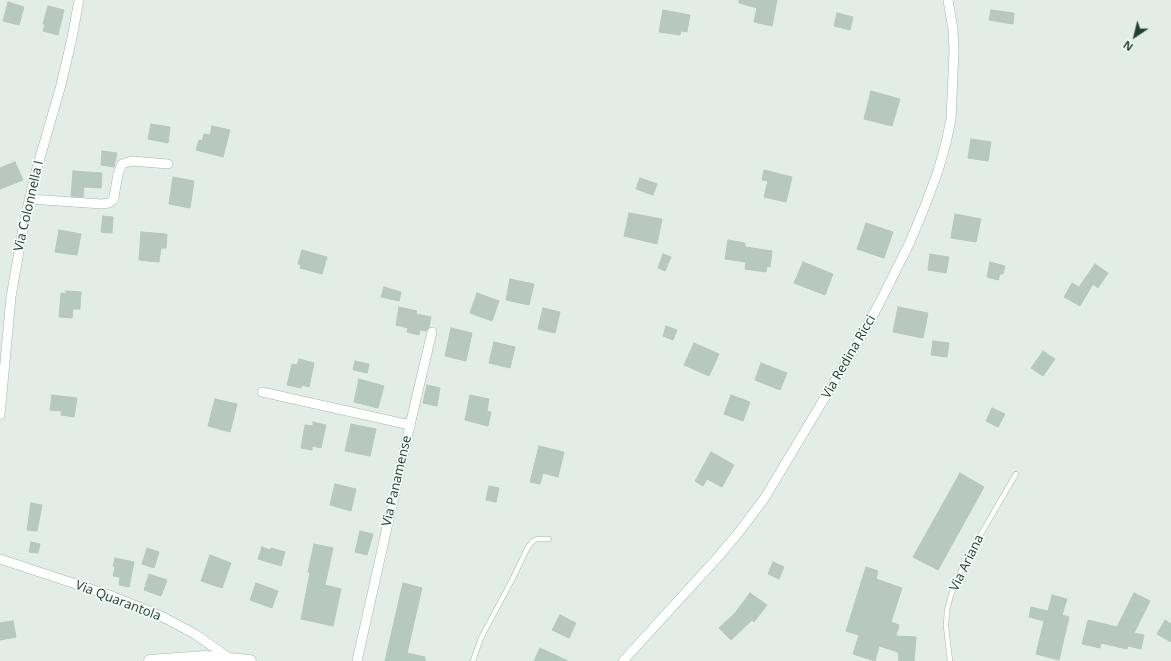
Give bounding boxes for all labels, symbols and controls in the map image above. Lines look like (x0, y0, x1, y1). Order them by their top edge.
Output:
north arrow (1115, 16, 1155, 56)
text: N (1120, 38, 1136, 55)
street label: Via Colonnella I (11, 159, 47, 253)
street label: Via Redina Ricci (819, 312, 879, 402)
street label: Via Panamense (379, 434, 415, 528)
street label: Via Ariana (947, 532, 987, 594)
street label: Via Quarantola (73, 578, 163, 624)

